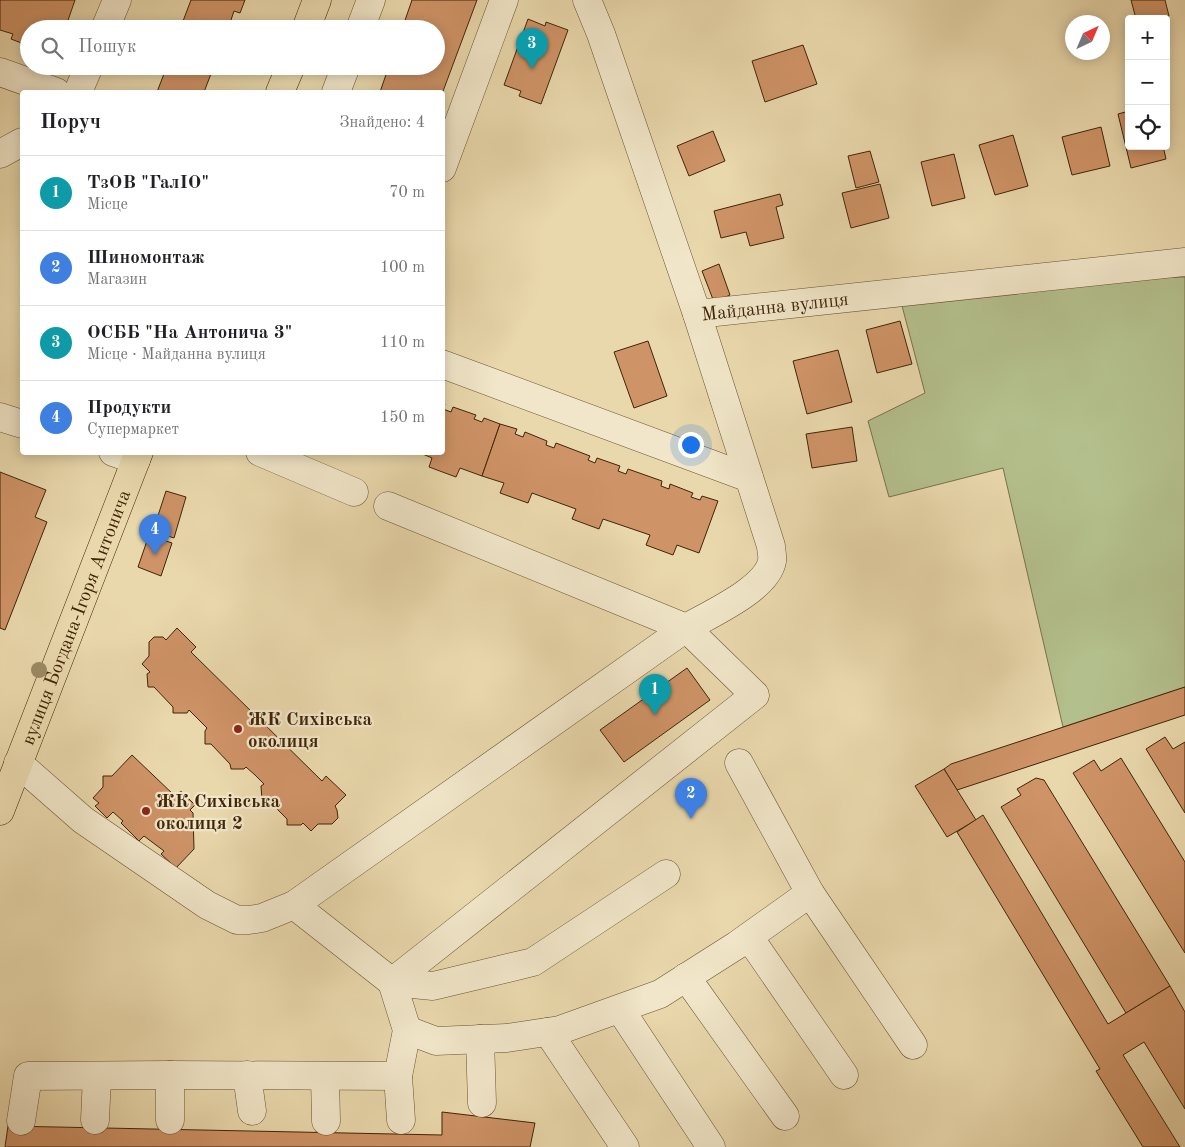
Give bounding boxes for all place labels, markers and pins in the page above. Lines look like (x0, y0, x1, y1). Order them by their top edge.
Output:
pin: 3 (516, 28, 548, 69)
pin: 4 (139, 514, 171, 555)
pin: 1 (639, 674, 671, 715)
place label: ЖК Сихівська околиця (248, 711, 373, 752)
marker: ЖК Сихівська околиця (232, 723, 244, 735)
pin: 2 (675, 778, 707, 819)
place label: ЖК Сихівська околиця 2 (156, 793, 281, 834)
marker: ЖК Сихівська околиця 2 (140, 805, 152, 817)

